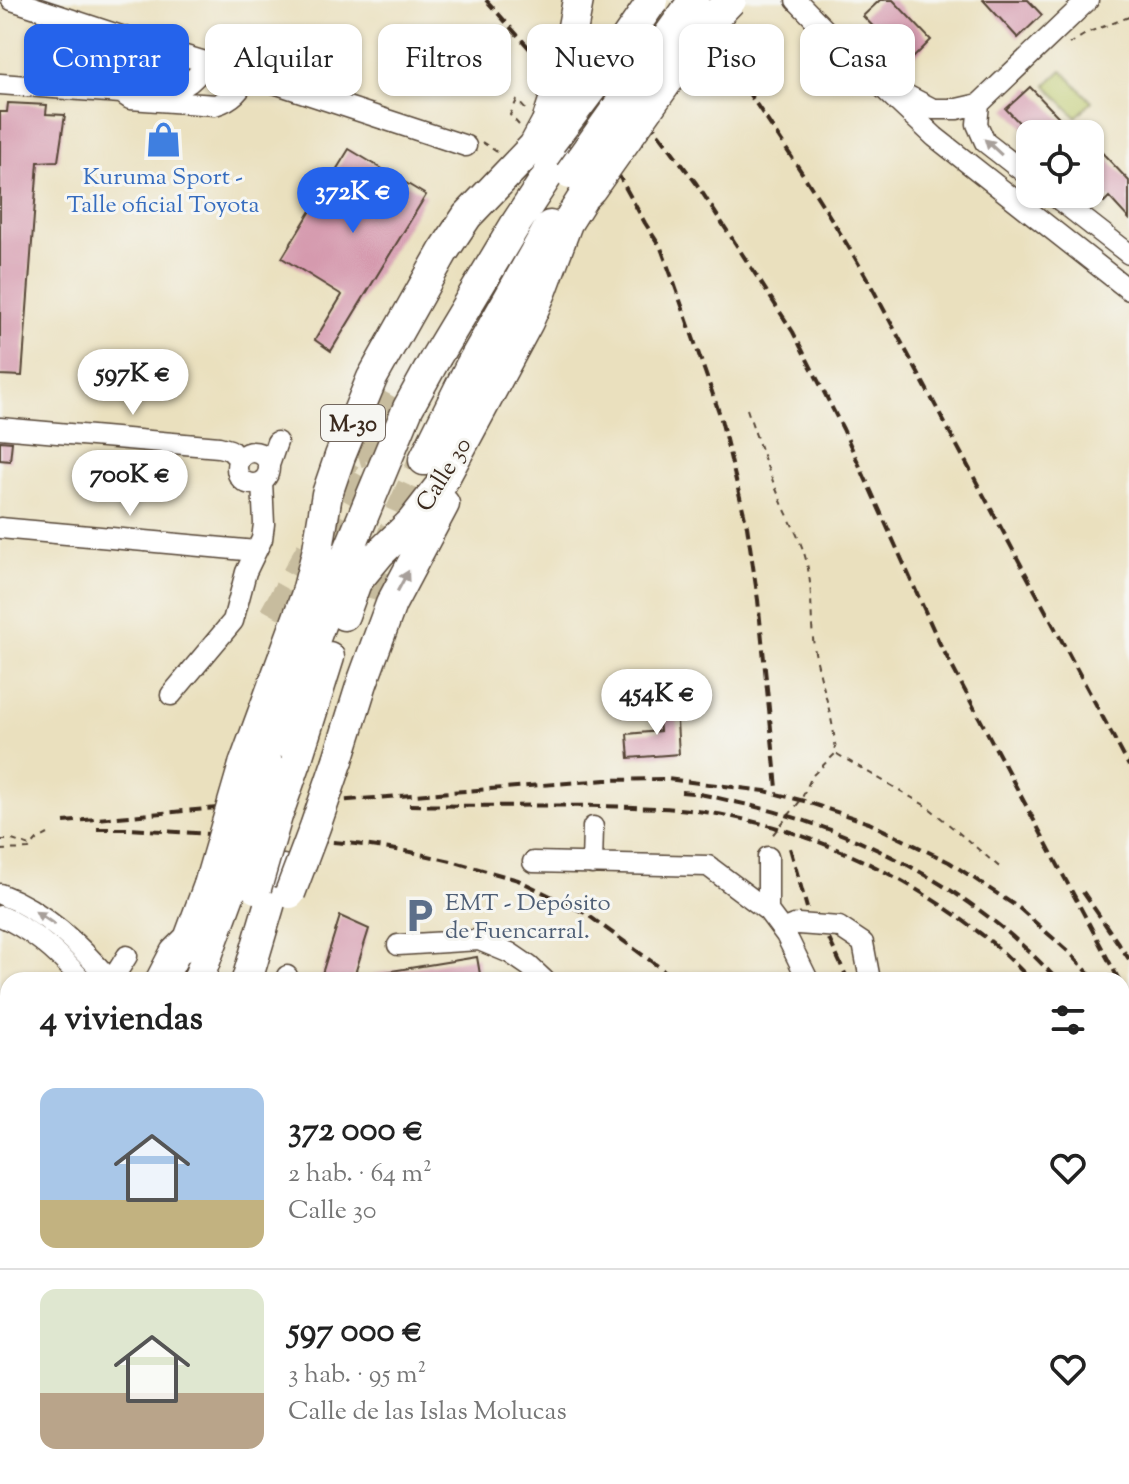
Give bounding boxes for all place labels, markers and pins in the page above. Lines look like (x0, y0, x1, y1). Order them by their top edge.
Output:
shop icon: Kuruma Sport - Talle oficial Toyota (144, 120, 182, 158)
place label: Kuruma Sport - Talle oficial Toyota (67, 161, 259, 223)
pin: 372K € (288, 167, 418, 235)
pin: 597K € (68, 349, 198, 417)
pin: 700K € (65, 450, 195, 518)
pin: 454K € (592, 669, 722, 737)
place label: EMT - Depósito de Fuencarral. (445, 887, 611, 949)
parking icon: EMT - Depósito de Fuencarral. (400, 897, 438, 935)

